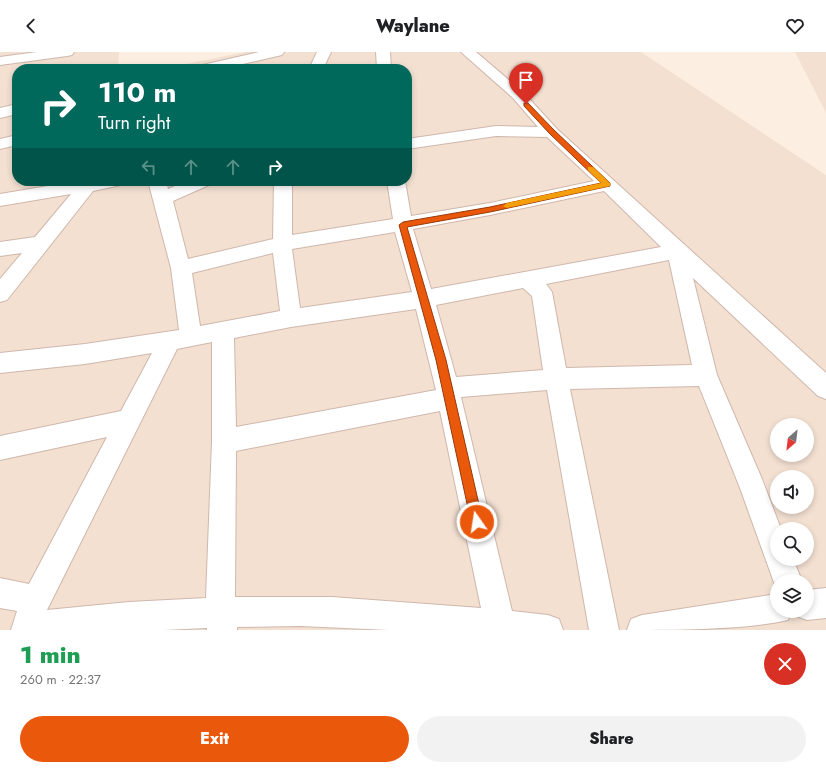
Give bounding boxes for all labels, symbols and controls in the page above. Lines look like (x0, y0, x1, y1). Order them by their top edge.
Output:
text: Waylane (376, 13, 450, 39)
icon: back (20, 15, 42, 37)
icon: heart (784, 15, 806, 37)
pin (509, 63, 543, 104)
icon: arrive (515, 69, 537, 91)
text: 110 m (98, 72, 176, 113)
icon: right (32, 80, 84, 132)
text: Turn right (98, 110, 170, 136)
icon: left (138, 156, 160, 178)
icon: ahead (180, 156, 202, 178)
icon: ahead (222, 156, 244, 178)
icon: right (264, 156, 286, 178)
north arrow (770, 418, 814, 462)
map controls (770, 418, 814, 618)
button: sound (770, 470, 814, 514)
position arrow (456, 501, 498, 543)
button: search (770, 522, 814, 566)
button: layers (770, 574, 814, 618)
text: 1 min (20, 637, 81, 672)
button: close (764, 643, 806, 685)
text: 260 m · 22:37 (20, 670, 101, 689)
button: Exit (20, 716, 409, 762)
button: Share (417, 716, 806, 762)

